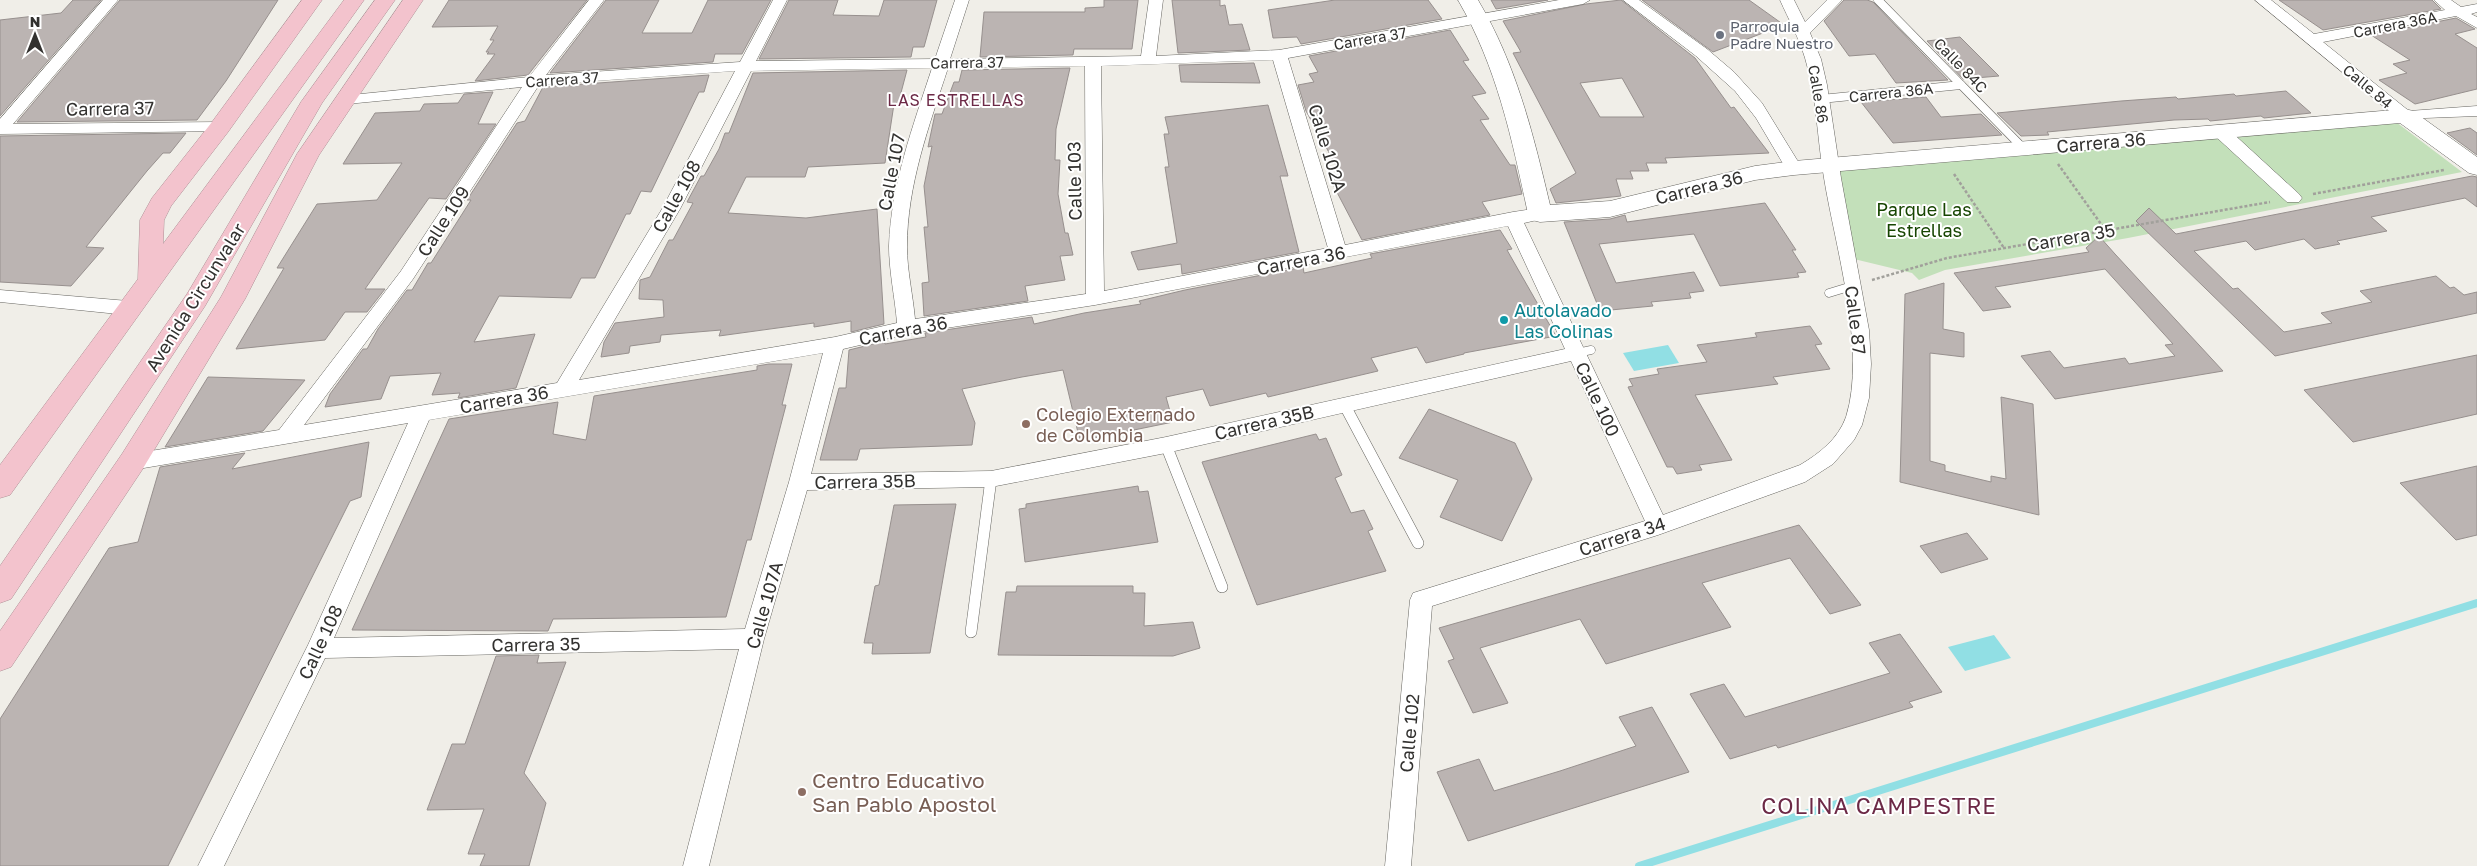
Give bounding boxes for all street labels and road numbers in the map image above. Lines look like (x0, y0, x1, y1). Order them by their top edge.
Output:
street label: Carrera 36A (2352, 7, 2438, 41)
street label: Carrera 37 (1332, 23, 1408, 53)
street label: Calle 84C (1931, 34, 1991, 96)
street label: Carrera 37 (930, 52, 1004, 72)
street label: Calle 84 (2340, 60, 2396, 112)
street label: Calle 86 (1805, 63, 1833, 125)
street label: Carrera 37 (525, 67, 599, 91)
street label: Carrera 36A (1848, 79, 1934, 105)
street label: Carrera 37 (66, 96, 154, 120)
street label: Calle 102A (1304, 101, 1352, 195)
street label: Carrera 36 (2055, 127, 2147, 157)
street label: Calle 107 (873, 132, 909, 212)
street label: Calle 103 (1062, 141, 1086, 221)
street label: Calle 108 (647, 156, 705, 236)
street label: Carrera 36 (1653, 165, 1745, 209)
street label: Calle 109 (412, 182, 474, 260)
street label: Carrera 35 (2025, 218, 2117, 256)
street label: Avenida Circunvalar (140, 219, 250, 375)
street label: Carrera 36 (1255, 241, 1347, 279)
street label: Calle 87 (1841, 284, 1871, 356)
street label: Carrera 36 (857, 311, 949, 349)
street label: Calle 100 (1571, 358, 1625, 440)
street label: Carrera 36 (458, 380, 550, 418)
street label: Carrera 35B (1212, 400, 1316, 444)
street label: Carrera 35B (814, 469, 916, 493)
street label: Carrera 34 (1576, 512, 1668, 560)
street label: Calle 107A (741, 559, 787, 651)
street label: Calle 108 (293, 601, 347, 683)
street label: Carrera 35 (491, 632, 581, 656)
street label: Calle 102 (1395, 693, 1423, 773)

